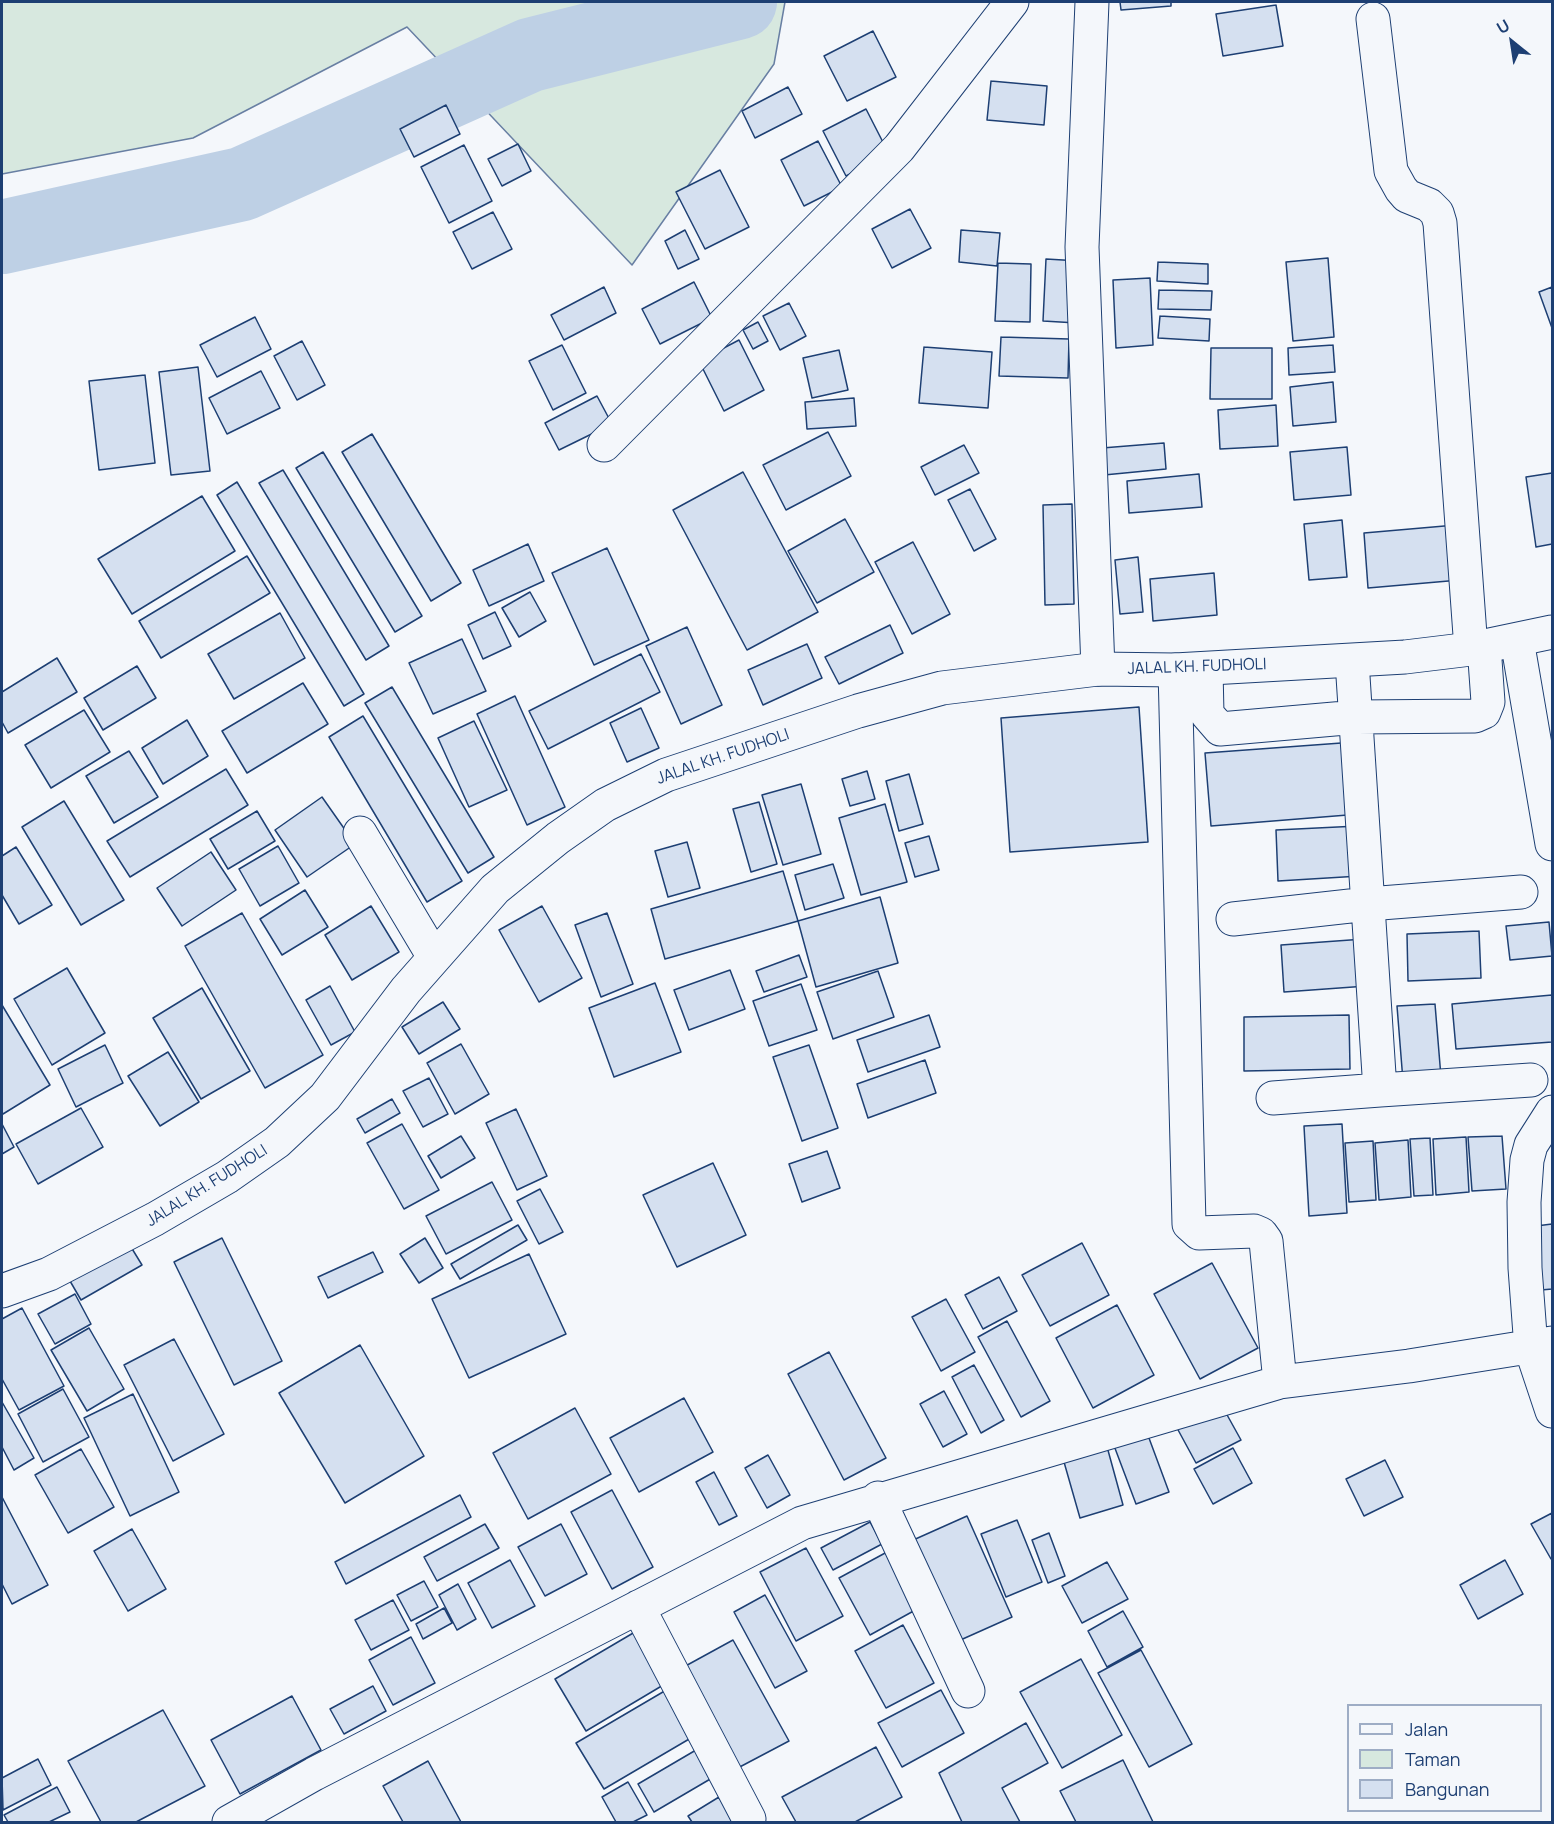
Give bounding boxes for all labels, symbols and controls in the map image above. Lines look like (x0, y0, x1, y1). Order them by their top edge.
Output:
north arrow (1482, 12, 1542, 72)
text: U (1493, 14, 1513, 39)
street label: JALAL KH. FUDHOLI (1127, 655, 1267, 679)
street label: JALAL KH. FUDHOLI (654, 725, 792, 789)
street label: JALAL KH. FUDHOLI (143, 1141, 271, 1231)
legend (1347, 1704, 1542, 1812)
text: Jalan (1405, 1717, 1448, 1741)
text: Taman (1405, 1747, 1460, 1771)
text: Bangunan (1405, 1777, 1489, 1801)

